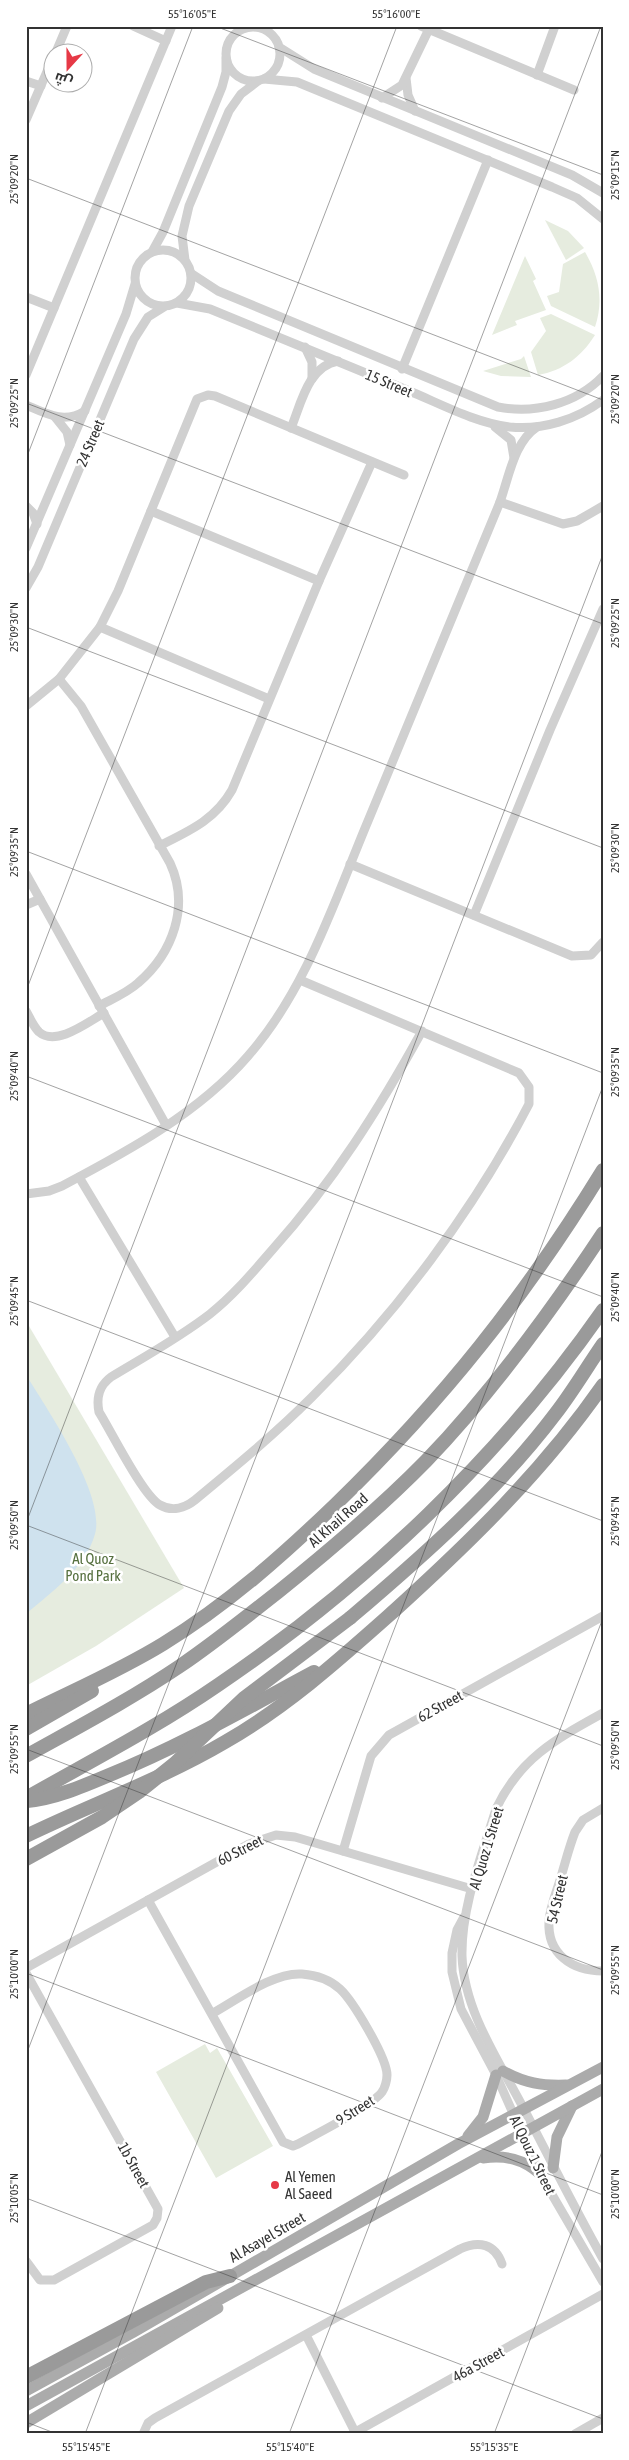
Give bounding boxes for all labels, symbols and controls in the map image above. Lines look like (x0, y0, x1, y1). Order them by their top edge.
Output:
text: 55°16'05"E (168, 7, 216, 21)
text: 55°16'00"E (372, 7, 420, 21)
north arrow (42, 42, 92, 92)
text: ش (52, 69, 75, 91)
text: 25°09'15"N (608, 150, 622, 200)
text: 25°09'20"N (7, 154, 21, 204)
street label: 15 Street (363, 366, 415, 400)
text: 25°09'20"N (608, 374, 622, 424)
text: 25°09'25"N (7, 378, 21, 428)
street label: 24 Street (73, 417, 107, 469)
text: 25°09'25"N (608, 598, 622, 648)
text: 25°09'30"N (7, 602, 21, 652)
text: 25°09'30"N (608, 823, 622, 873)
text: 25°09'35"N (7, 827, 21, 877)
text: 25°09'35"N (608, 1047, 622, 1097)
text: 25°09'40"N (7, 1051, 21, 1101)
text: 25°09'40"N (608, 1272, 622, 1322)
text: 25°09'45"N (7, 1276, 21, 1326)
street label: Al Khail Road (305, 1490, 371, 1550)
text: 25°09'45"N (608, 1496, 622, 1546)
text: 25°09'50"N (7, 1500, 21, 1550)
park label: Al Quoz Pond Park (65, 1550, 121, 1584)
street label: 62 Street (414, 1687, 466, 1725)
text: 25°09'50"N (608, 1720, 622, 1770)
text: 25°09'55"N (7, 1724, 21, 1774)
street label: Al Quoz 1 Street (465, 1805, 507, 1891)
street label: 60 Street (214, 1831, 266, 1869)
street label: 54 Street (543, 1873, 571, 1925)
text: 25°09'55"N (608, 1945, 622, 1995)
text: 25°10'00"N (7, 1949, 21, 1999)
street label: 9 Street (333, 2092, 377, 2128)
street label: Al Qouz 1 Street (507, 2113, 559, 2197)
street label: 1b Street (115, 2139, 153, 2191)
place label: Al Yemen Al Saeed (285, 2168, 336, 2202)
text: 25°10'00"N (608, 2169, 622, 2219)
text: 25°10'05"N (7, 2173, 21, 2223)
marker: Al Yemen Al Saeed (269, 2179, 281, 2191)
street label: Al Asayel Street (226, 2208, 308, 2266)
street label: 46a Street (449, 2343, 507, 2385)
text: 55°15'45"E (62, 2440, 110, 2454)
text: 55°15'40"E (266, 2440, 314, 2454)
text: 55°15'35"E (470, 2440, 518, 2454)

